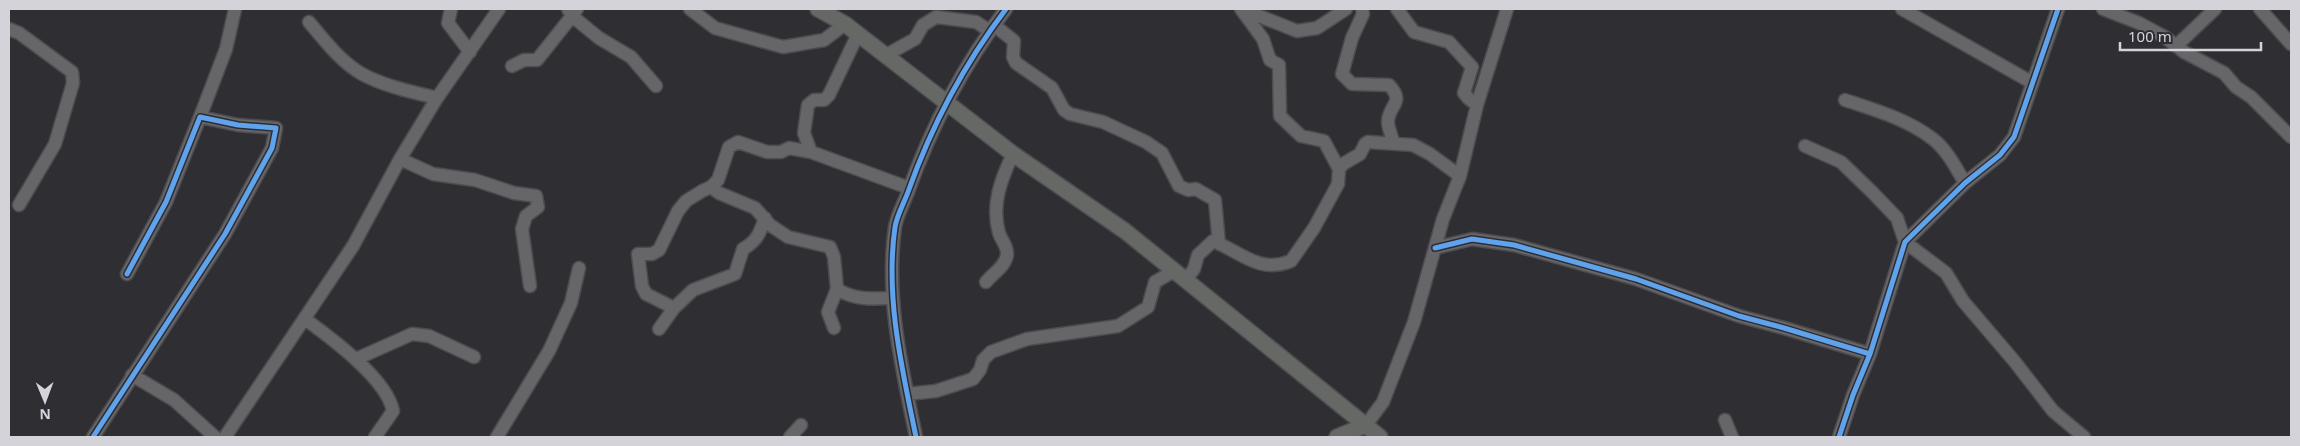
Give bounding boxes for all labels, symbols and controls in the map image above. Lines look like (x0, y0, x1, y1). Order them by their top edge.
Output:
scale bar (2120, 20, 2261, 52)
text: 100 m (2128, 26, 2172, 46)
north arrow (20, 376, 70, 426)
text: N (39, 405, 51, 424)

